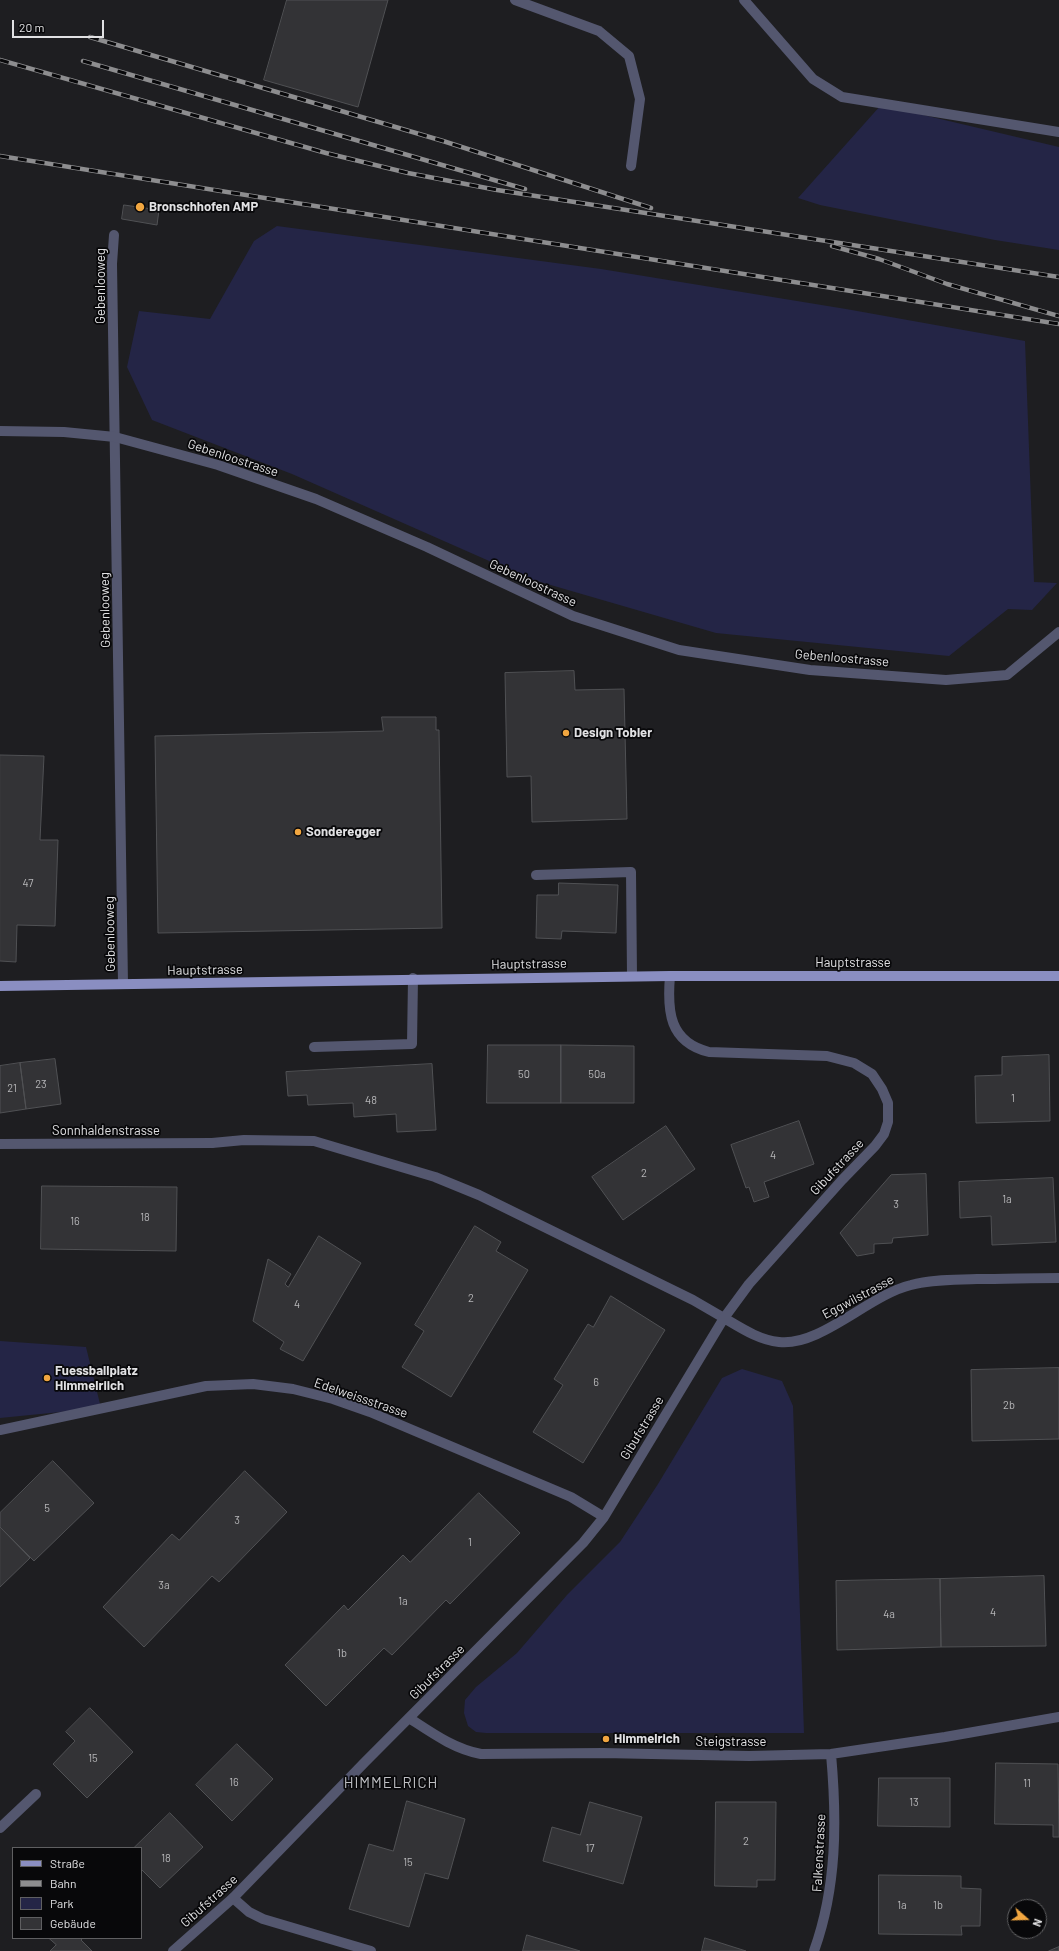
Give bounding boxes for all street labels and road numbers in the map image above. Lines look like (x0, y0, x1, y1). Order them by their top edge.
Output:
street label: Gebenlooweg (93, 248, 109, 324)
street label: Gebenloostrasse (186, 436, 280, 480)
street label: Gebenloostrasse (487, 556, 579, 610)
street label: Gebenlooweg (97, 572, 113, 648)
street label: Gebenloostrasse (794, 646, 890, 670)
street label: Gebenlooweg (102, 896, 118, 972)
street label: Hauptstrasse (815, 955, 891, 971)
street label: Hauptstrasse (491, 956, 567, 972)
street label: Hauptstrasse (167, 962, 243, 978)
street label: Sonnhaldenstrasse (52, 1123, 160, 1139)
street label: Gibufstrasse (807, 1136, 867, 1198)
street label: Eggwilstrasse (819, 1272, 897, 1322)
street label: Edelweissstrasse (312, 1375, 410, 1421)
street label: Gibufstrasse (617, 1393, 667, 1463)
street label: Gibufstrasse (406, 1641, 468, 1703)
street label: Steigstrasse (696, 1734, 766, 1750)
street label: Falkenstrasse (809, 1813, 829, 1893)
street label: Gibufstrasse (177, 1871, 241, 1931)

